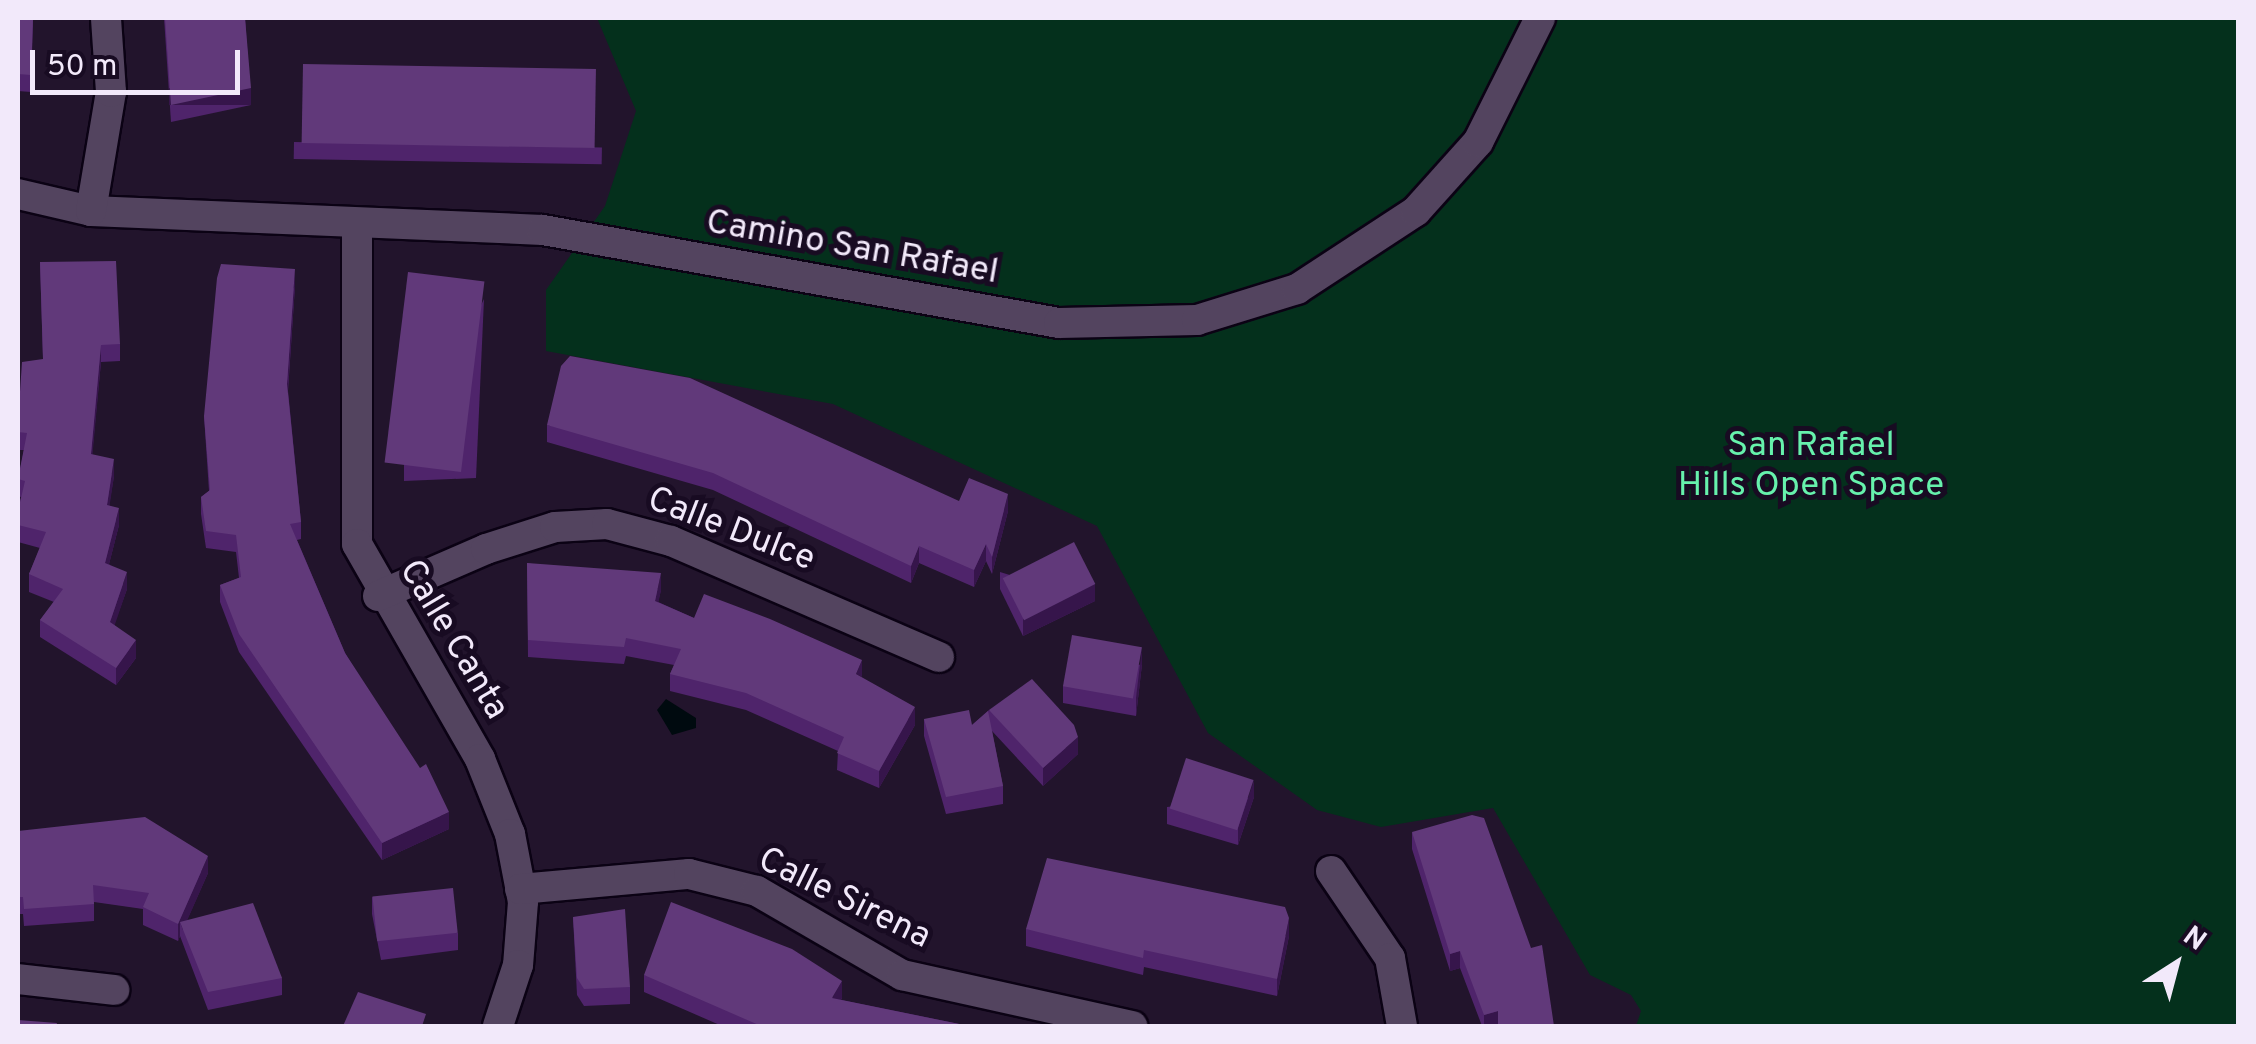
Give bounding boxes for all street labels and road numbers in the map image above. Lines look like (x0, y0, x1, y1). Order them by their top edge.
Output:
street label: Camino San Rafael (703, 202, 1001, 294)
street label: Calle Dulce (641, 479, 821, 581)
street label: Calle Canta (389, 553, 517, 727)
street label: Calle Sirena (751, 839, 937, 959)

